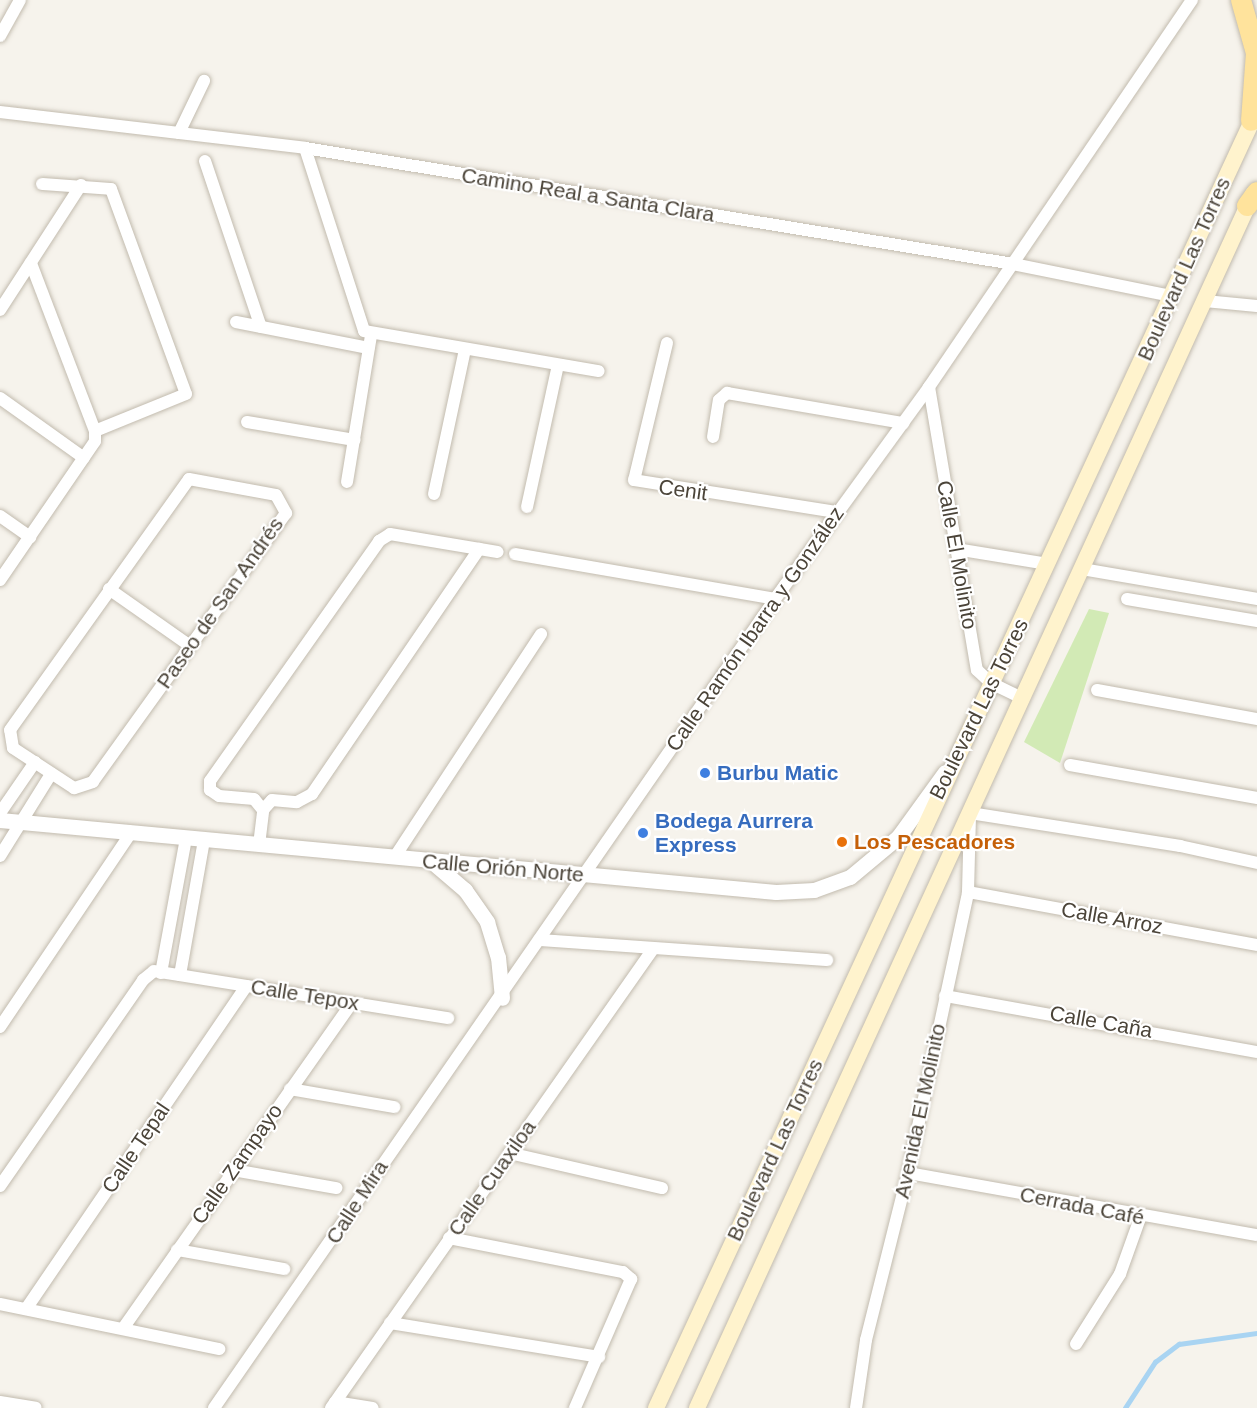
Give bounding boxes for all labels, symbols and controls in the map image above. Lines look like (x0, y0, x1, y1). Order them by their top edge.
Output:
street label: Camino Real a Santa Clara (460, 163, 716, 227)
street label: Boulevard Las Torres (1132, 173, 1236, 365)
street label: Cenit (657, 474, 709, 506)
street label: Calle El Molinito (932, 479, 982, 631)
street label: Calle Ramón Ibarra y González (661, 502, 849, 756)
street label: Paseo de San Andrés (151, 512, 289, 694)
street label: Boulevard Las Torres (924, 614, 1034, 804)
place label: Burbu Matic (717, 760, 838, 786)
marker: Burbu Matic (698, 766, 712, 780)
place label: Bodega Aurrera Express (655, 808, 814, 858)
marker: Bodega Aurrera Express (636, 826, 650, 840)
place label: Los Pescadores (854, 829, 1015, 855)
marker: Los Pescadores (835, 835, 849, 849)
street label: Calle Orión Norte (421, 848, 585, 888)
street label: Calle Arroz (1059, 897, 1165, 939)
street label: Calle Tepox (249, 974, 361, 1016)
street label: Calle Caña (1048, 1001, 1154, 1043)
street label: Avenida El Molinito (889, 1021, 951, 1201)
street label: Boulevard Las Torres (722, 1055, 828, 1245)
street label: Calle Tepal (97, 1098, 175, 1198)
street label: Calle Zampayo (186, 1099, 288, 1229)
street label: Calle Cuaxiloa (443, 1115, 541, 1241)
street label: Calle Mira (321, 1156, 393, 1248)
street label: Cerrada Café (1018, 1182, 1146, 1230)

